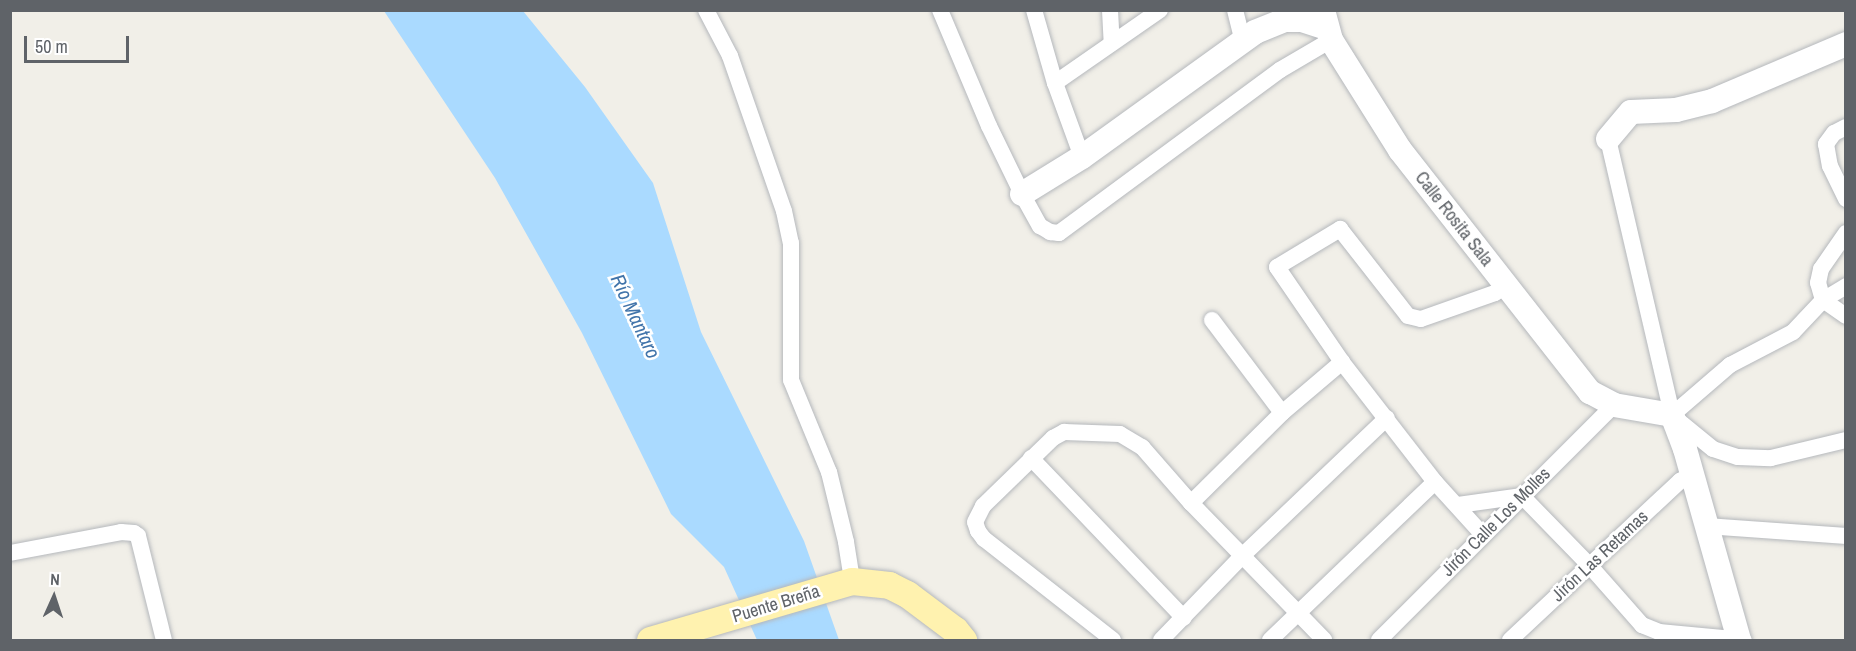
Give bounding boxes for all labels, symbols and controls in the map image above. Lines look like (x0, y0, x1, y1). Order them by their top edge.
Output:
scale bar (27, 24, 132, 62)
text: 50 m (35, 34, 68, 59)
street label: Calle Rosita Sala (1410, 167, 1498, 271)
water label: Río Mantaro (606, 270, 666, 362)
street label: Jirón Calle Los Molles (1437, 463, 1555, 581)
street label: Jirón Las Retamas (1547, 506, 1653, 606)
north arrow (24, 567, 84, 627)
text: N (50, 568, 60, 590)
street label: Puente Breña (730, 580, 822, 628)

